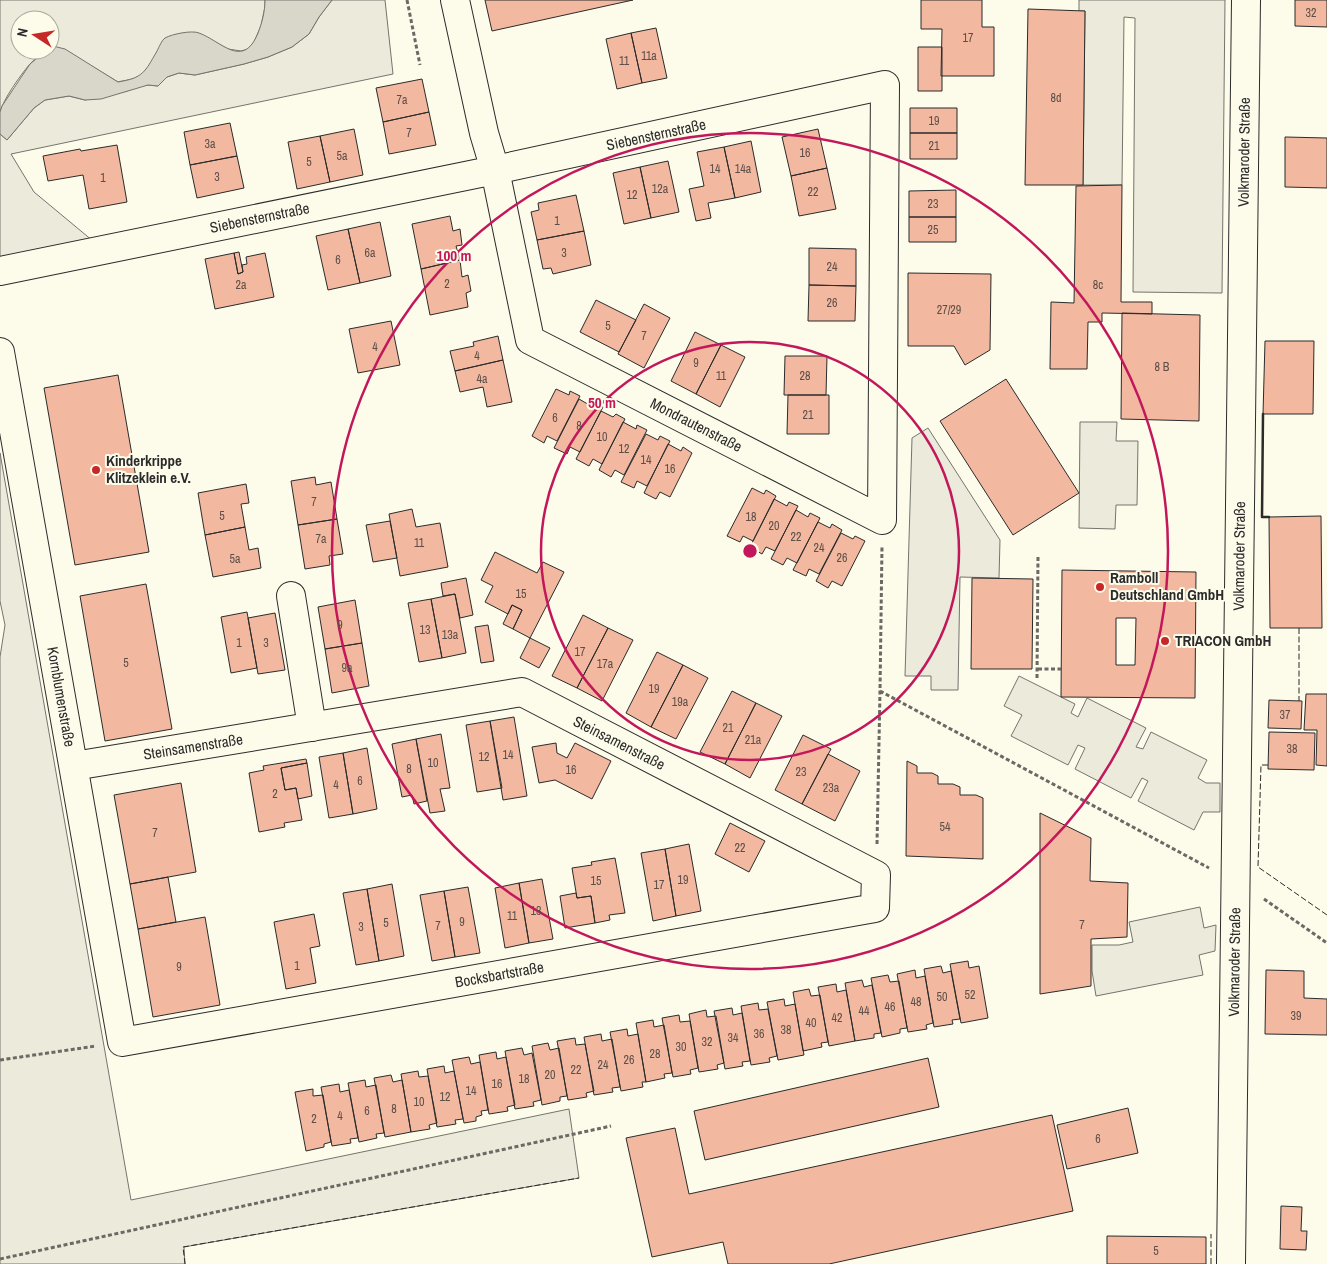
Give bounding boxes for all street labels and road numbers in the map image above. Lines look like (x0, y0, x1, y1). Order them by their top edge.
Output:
street label: Volkmaroder Straße (1233, 97, 1255, 207)
street label: Siebensternstraße (604, 113, 708, 155)
street label: Siebensternstraße (208, 197, 311, 238)
street label: Mondrautenstraße (647, 392, 746, 457)
street label: Volkmaroder Straße (1228, 501, 1250, 611)
street label: Kornblumenstraße (42, 645, 81, 748)
street label: Steinsamenstraße (570, 710, 669, 775)
street label: Steinsamenstraße (142, 728, 244, 765)
street label: Volkmaroder Straße (1223, 907, 1245, 1017)
street label: Bocksbartstraße (453, 956, 545, 993)

